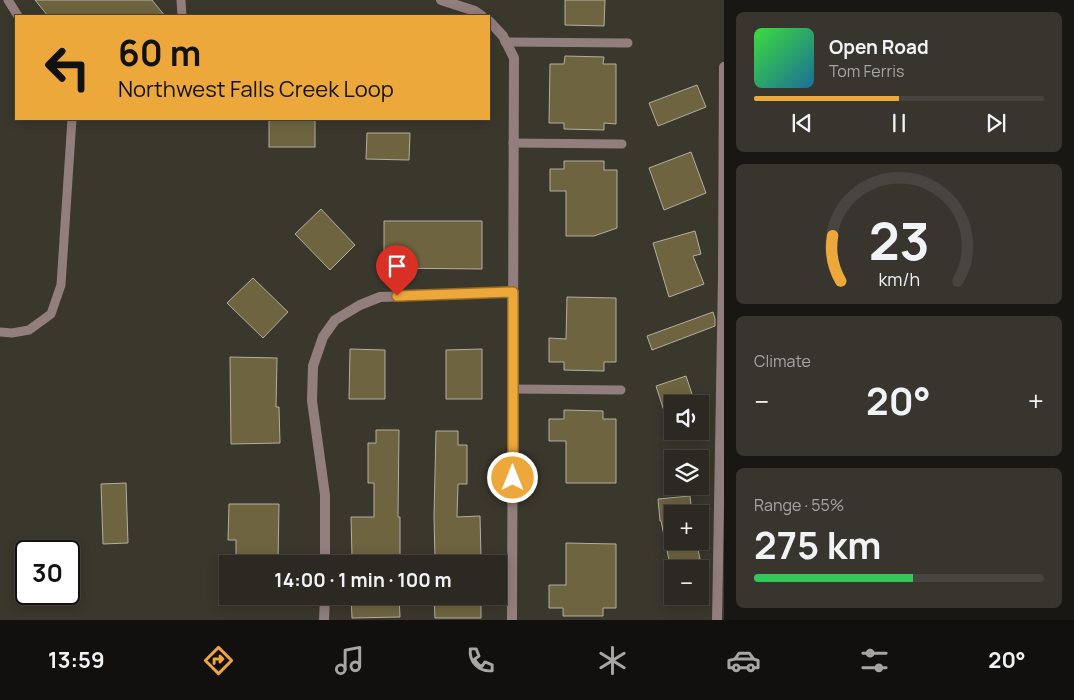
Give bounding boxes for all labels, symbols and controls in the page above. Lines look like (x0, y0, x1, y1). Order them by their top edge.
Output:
text: 60 m (118, 29, 201, 77)
text: Open Road (829, 34, 929, 60)
icon: left (35, 35, 100, 100)
text: Tom Ferris (829, 60, 904, 82)
text: Northwest Falls Creek Loop (118, 74, 394, 104)
icon: previous (788, 109, 816, 137)
icon: pause (885, 109, 913, 137)
icon: next (982, 109, 1010, 137)
text: 23 (868, 205, 930, 276)
pin (376, 245, 418, 296)
icon: arrive (383, 252, 411, 280)
text: km/h (878, 267, 920, 291)
text: Climate (754, 350, 811, 372)
text: 20° (866, 374, 931, 426)
text: − (754, 382, 769, 420)
text: + (1028, 382, 1044, 420)
map controls (664, 395, 709, 605)
button: sound (664, 395, 709, 440)
button: layers (664, 450, 709, 495)
position arrow (486, 451, 538, 503)
text: Range · 55% (754, 494, 844, 516)
button: + (664, 505, 709, 550)
text: 275 km (754, 518, 881, 570)
speed limit sign: 30 (15, 540, 80, 605)
button: − (664, 560, 709, 605)
text: 14:00 · 1 min · 100 m (274, 567, 452, 593)
icon: directions (201, 643, 236, 678)
icon: music (332, 643, 367, 678)
icon: phone (463, 643, 498, 678)
icon: climate (595, 643, 630, 678)
icon: car (726, 643, 761, 678)
icon: filters (857, 643, 892, 678)
text: 13:59 (48, 645, 105, 675)
text: 20° (988, 645, 1026, 675)

